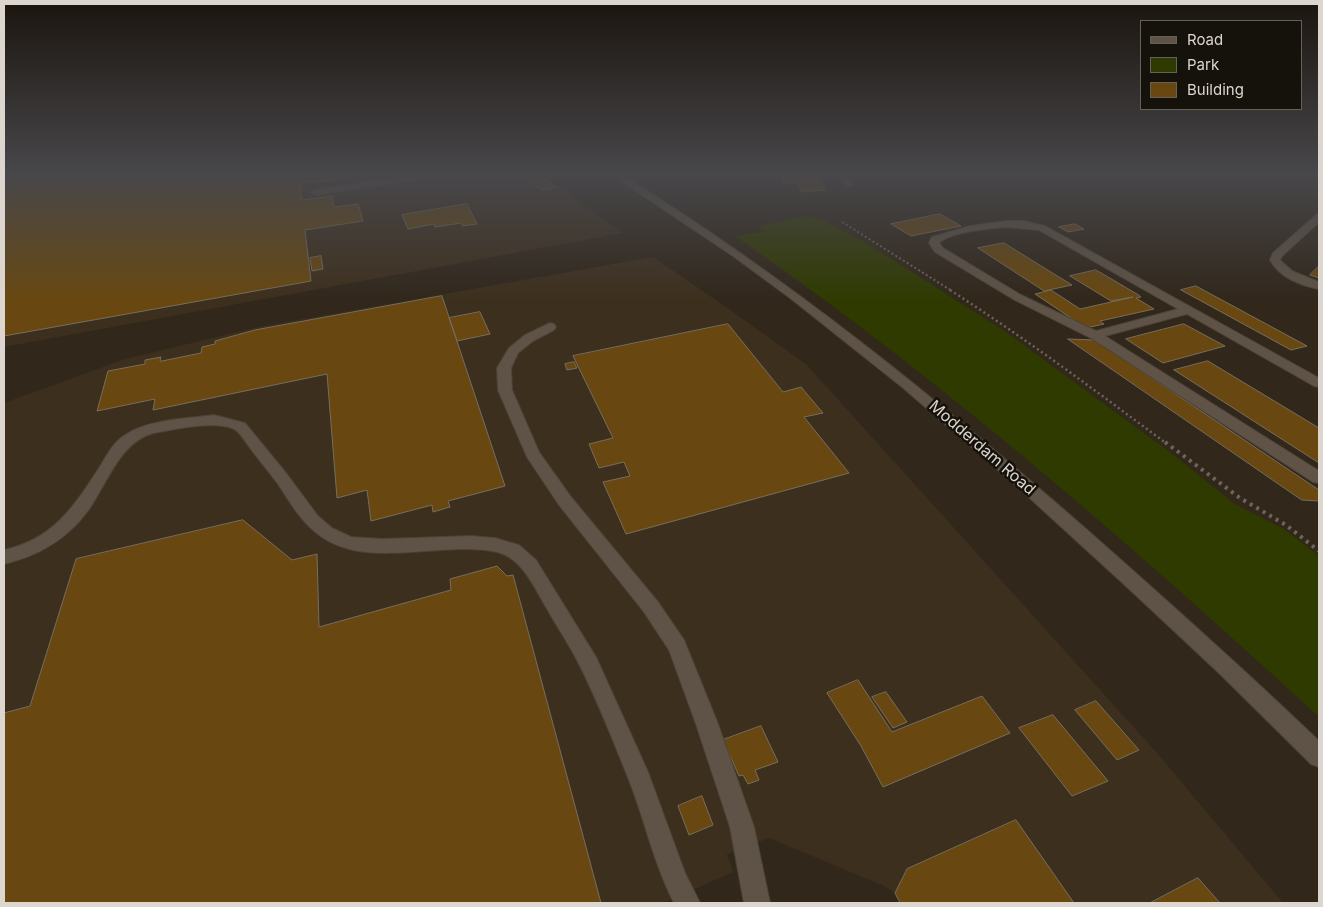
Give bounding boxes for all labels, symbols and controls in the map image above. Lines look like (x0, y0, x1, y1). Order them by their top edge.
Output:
legend (1140, 20, 1303, 110)
text: Road (1187, 30, 1223, 49)
text: Park (1187, 55, 1219, 74)
text: Building (1187, 80, 1244, 99)
street label: Modderdam Road (925, 397, 1039, 499)

